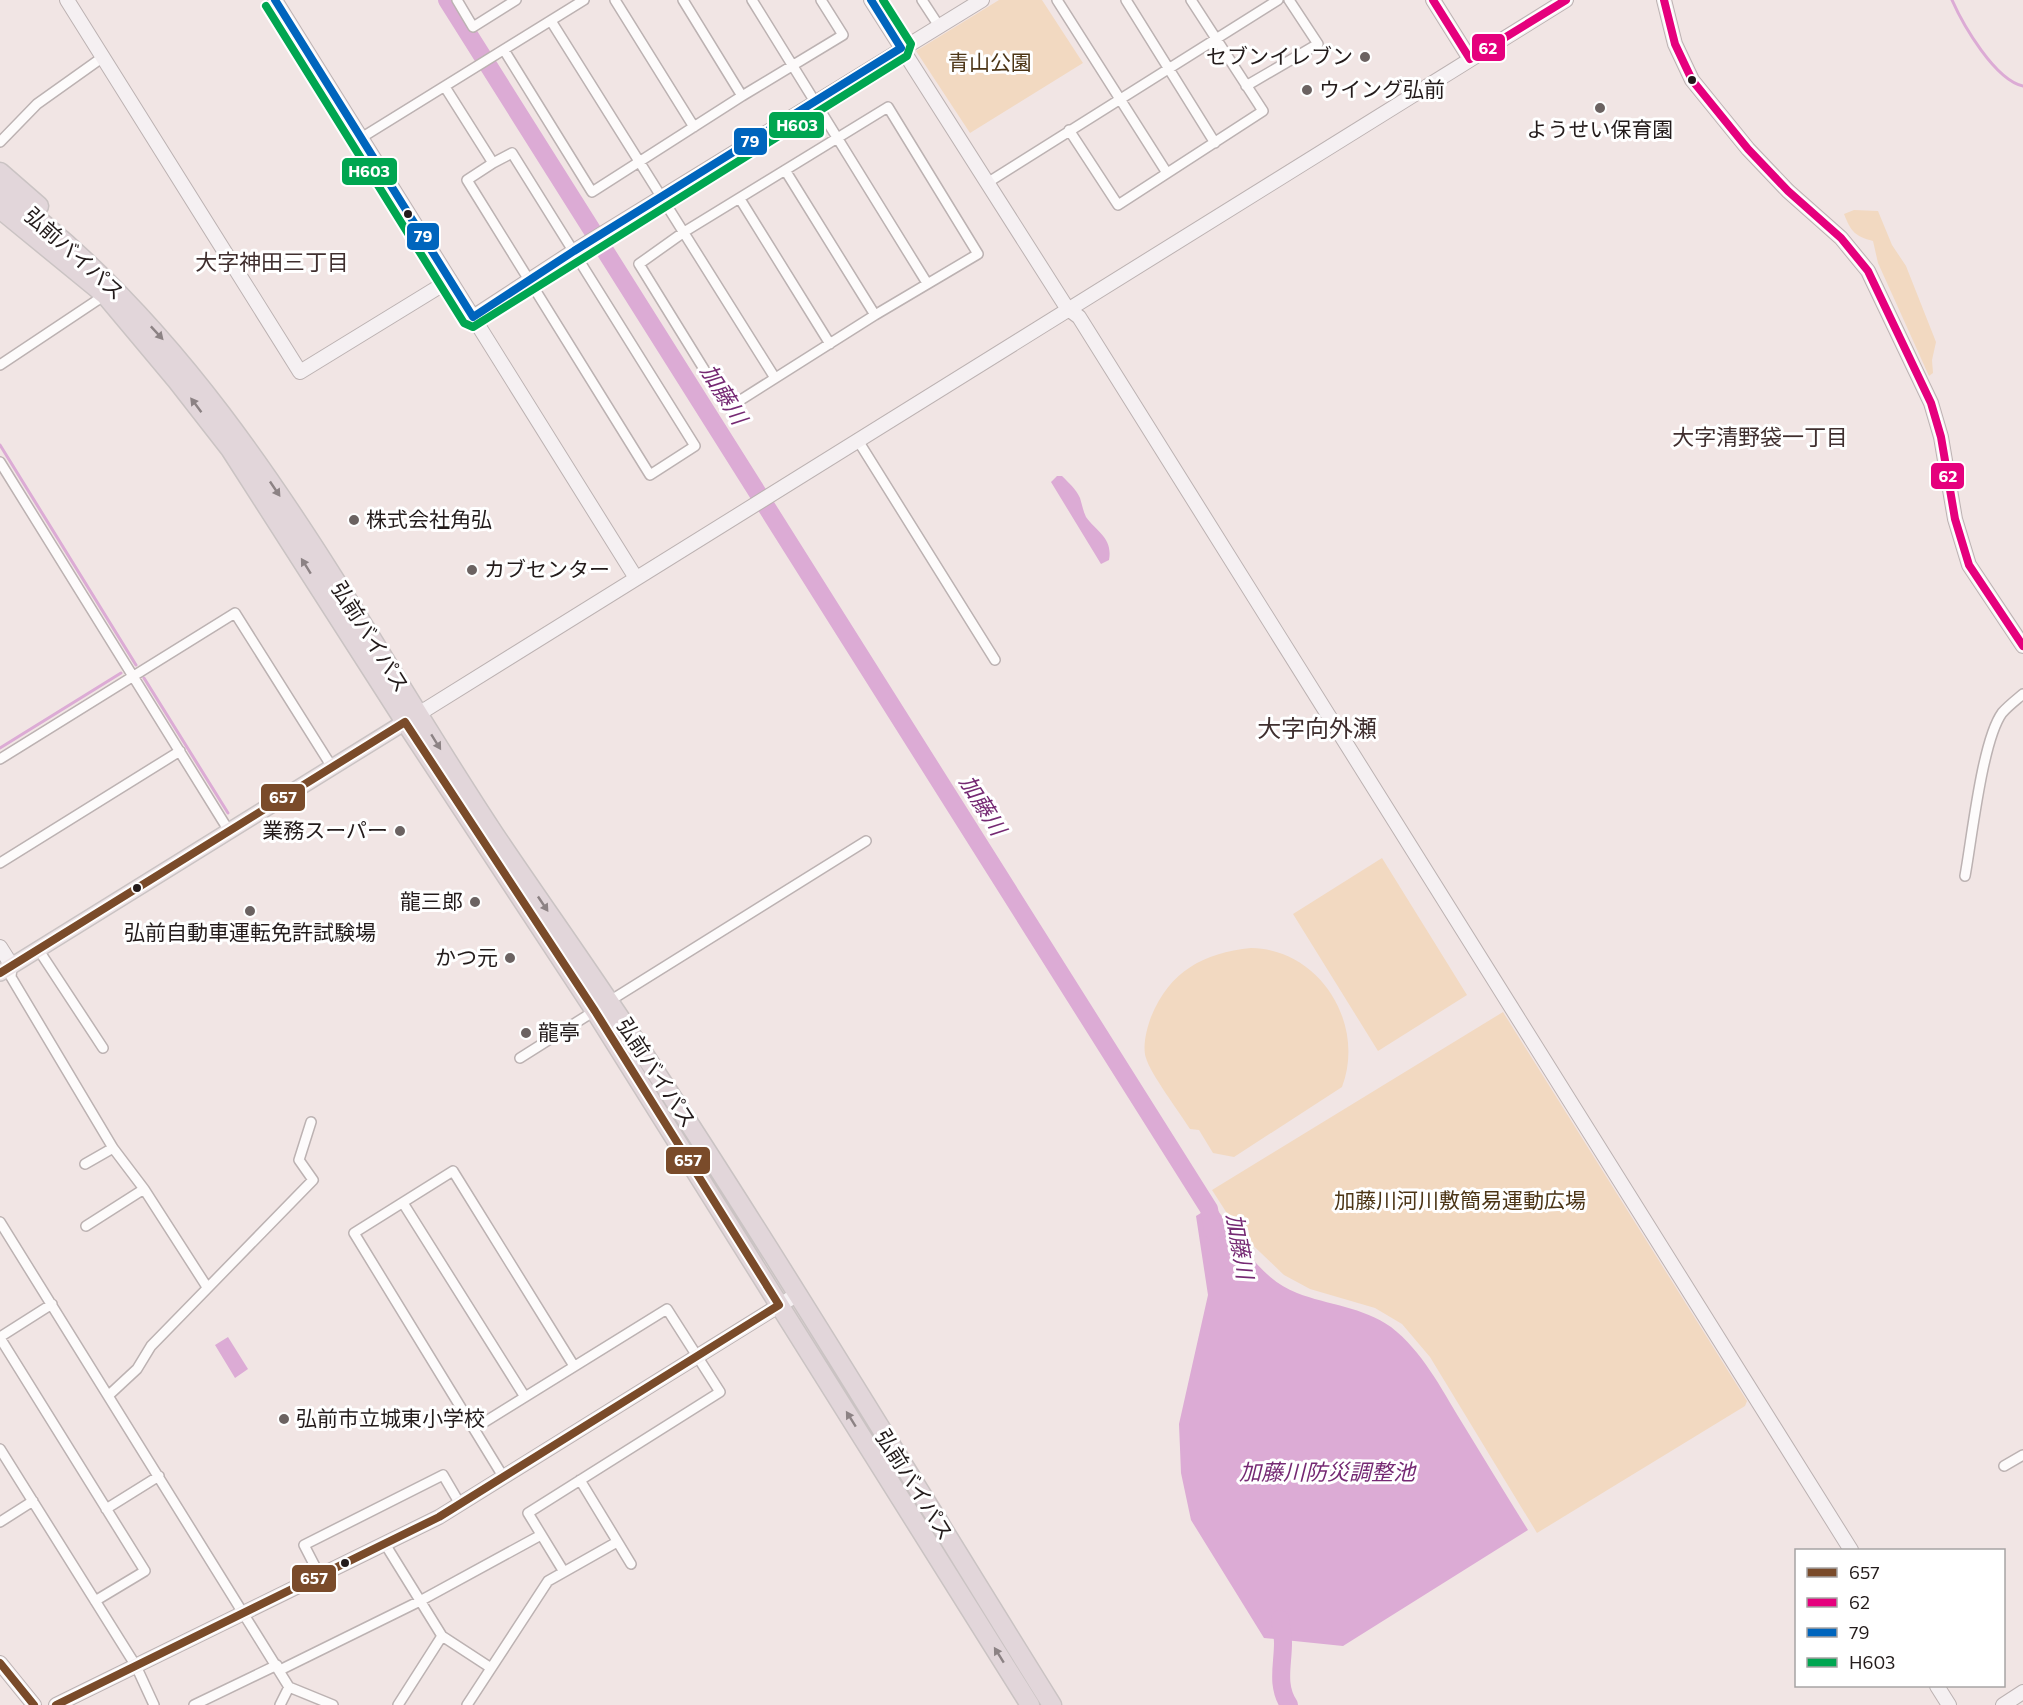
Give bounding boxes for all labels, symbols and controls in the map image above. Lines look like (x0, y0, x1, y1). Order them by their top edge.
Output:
line badge: 62 (1471, 33, 1506, 62)
text: 62 (1479, 38, 1497, 57)
place label: セブンイレブン (1206, 43, 1353, 68)
park label: 青山公園 (948, 49, 1032, 74)
marker: セブンイレブン (1358, 50, 1372, 64)
unlabelled marker (1686, 74, 1698, 86)
place label: ウイング弘前 (1319, 76, 1445, 101)
marker: ウイング弘前 (1300, 83, 1314, 97)
marker: ようせい保育園 (1593, 101, 1607, 115)
line badge: H603 (768, 111, 825, 139)
text: H603 (776, 115, 818, 134)
place label: ようせい保育園 (1527, 116, 1674, 141)
line badge: 79 (733, 127, 768, 156)
text: 79 (741, 131, 759, 150)
line badge: H603 (341, 157, 398, 186)
text: H603 (348, 161, 390, 180)
street label: 弘前バイパス (20, 202, 130, 304)
unlabelled marker (402, 208, 414, 220)
line badge: 79 (406, 222, 440, 251)
text: 79 (414, 226, 432, 245)
district label: 大字神田三丁目 (195, 248, 349, 275)
one-way arrow (150, 326, 164, 341)
water label: 加藤川 (695, 359, 754, 431)
one-way arrow (190, 397, 203, 413)
district label: 大字清野袋一丁目 (1672, 423, 1848, 450)
line badge: 62 (1930, 462, 1965, 490)
text: 62 (1939, 466, 1957, 485)
one-way arrow (269, 480, 281, 496)
place label: 株式会社角弘 (366, 506, 492, 531)
marker: 株式会社角弘 (347, 513, 361, 527)
place label: カブセンター (484, 556, 610, 581)
one-way arrow (301, 558, 312, 574)
marker: カブセンター (465, 563, 479, 577)
street label: 弘前バイパス (327, 576, 415, 696)
district label: 大字向外瀬 (1257, 713, 1377, 742)
one-way arrow (430, 733, 441, 750)
water label: 加藤川 (954, 770, 1013, 842)
line badge: 657 (260, 783, 306, 812)
text: 657 (269, 787, 297, 806)
place label: 業務スーパー (262, 817, 388, 842)
marker: 業務スーパー (393, 824, 407, 838)
unlabelled marker (131, 882, 143, 894)
place label: 龍三郎 (400, 888, 463, 913)
marker: 龍三郎 (468, 895, 482, 909)
one-way arrow (537, 896, 549, 912)
marker: 弘前自動車運転免許試験場 (243, 904, 257, 918)
place label: 弘前自動車運転免許試験場 (124, 919, 376, 944)
place label: かつ元 (435, 944, 498, 969)
marker: かつ元 (503, 951, 517, 965)
street label: 弘前バイパス (613, 1013, 702, 1132)
place label: 龍亭 (538, 1019, 580, 1044)
marker: 龍亭 (519, 1026, 533, 1040)
line badge: 657 (665, 1146, 711, 1175)
text: 657 (674, 1150, 702, 1169)
park label: 加藤川河川敷簡易運動広場 (1334, 1187, 1586, 1212)
water label: 加藤川 (1221, 1211, 1260, 1283)
place label: 弘前市立城東小学校 (296, 1405, 485, 1430)
one-way arrow (845, 1411, 856, 1427)
marker: 弘前市立城東小学校 (277, 1412, 291, 1426)
street label: 弘前バイパス (871, 1424, 959, 1544)
water label: 加藤川防災調整池 (1239, 1458, 1417, 1485)
legend (1795, 1549, 2005, 1687)
unlabelled marker (339, 1557, 351, 1569)
text: 657 (1849, 1561, 1880, 1583)
line badge: 657 (291, 1564, 337, 1593)
text: 657 (300, 1568, 328, 1587)
text: 62 (1849, 1591, 1870, 1613)
text: 79 (1849, 1621, 1869, 1643)
one-way arrow (993, 1648, 1005, 1664)
text: H603 (1849, 1651, 1895, 1673)

